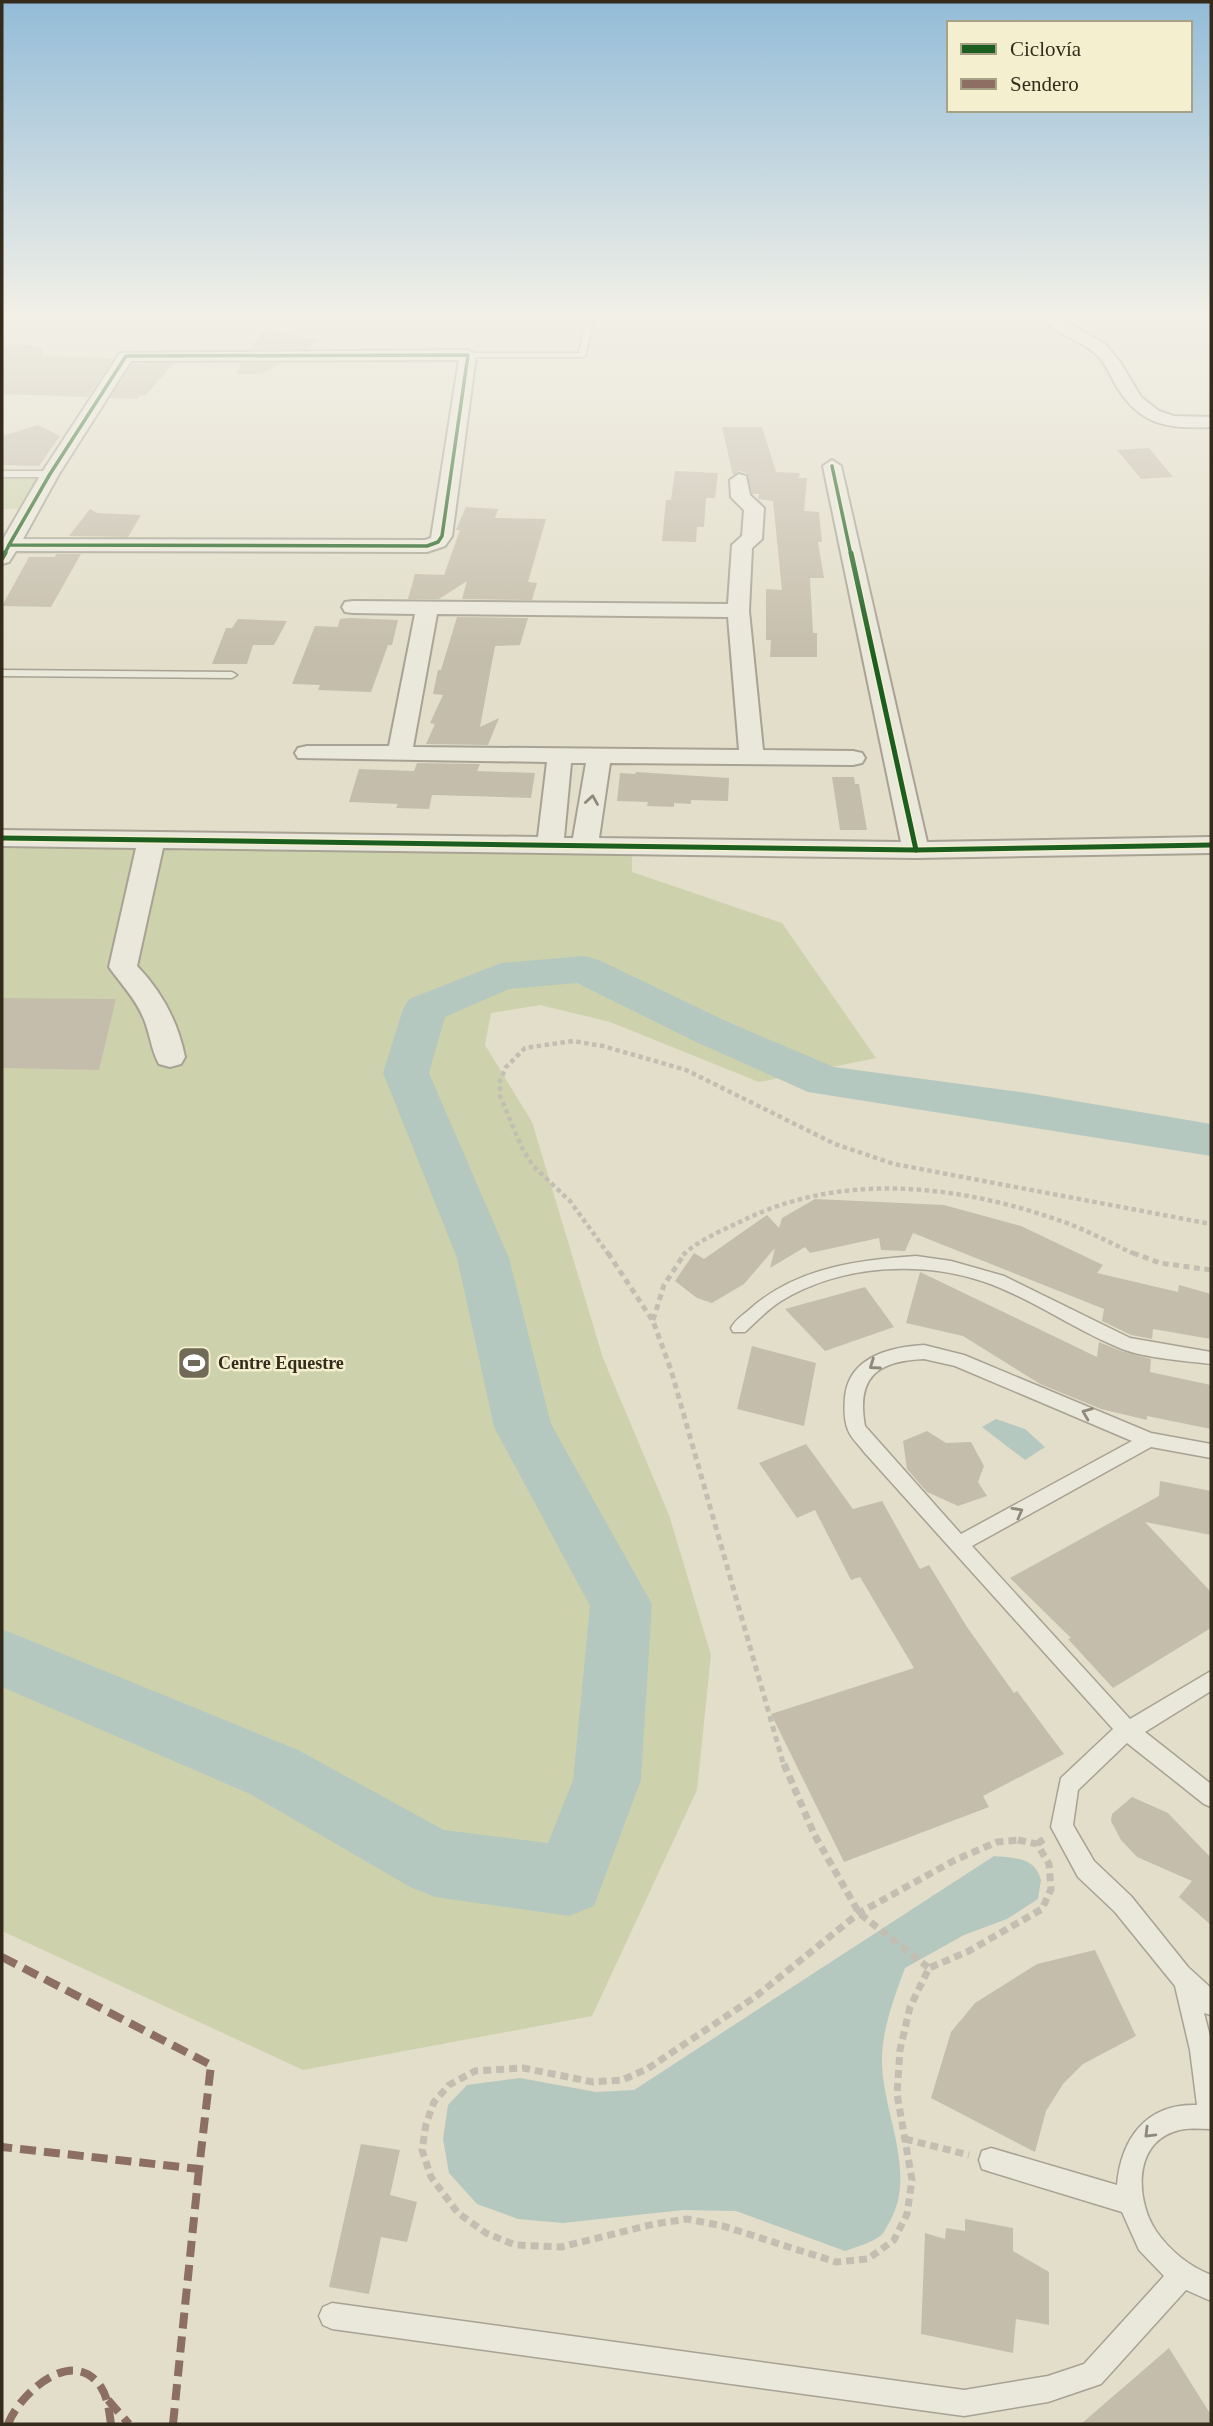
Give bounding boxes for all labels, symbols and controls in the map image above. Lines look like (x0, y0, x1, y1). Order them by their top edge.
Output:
legend (947, 21, 1192, 112)
text: Ciclovía (1010, 37, 1082, 61)
text: Sendero (1010, 72, 1079, 96)
one-way arrow (584, 794, 599, 806)
sports icon: Centre Equestre (175, 1344, 213, 1382)
place label: Centre Equestre (218, 1353, 344, 1373)
one-way arrow (869, 1357, 882, 1369)
one-way arrow (1082, 1407, 1094, 1421)
one-way arrow (1011, 1507, 1023, 1520)
one-way arrow (1145, 2125, 1158, 2138)

